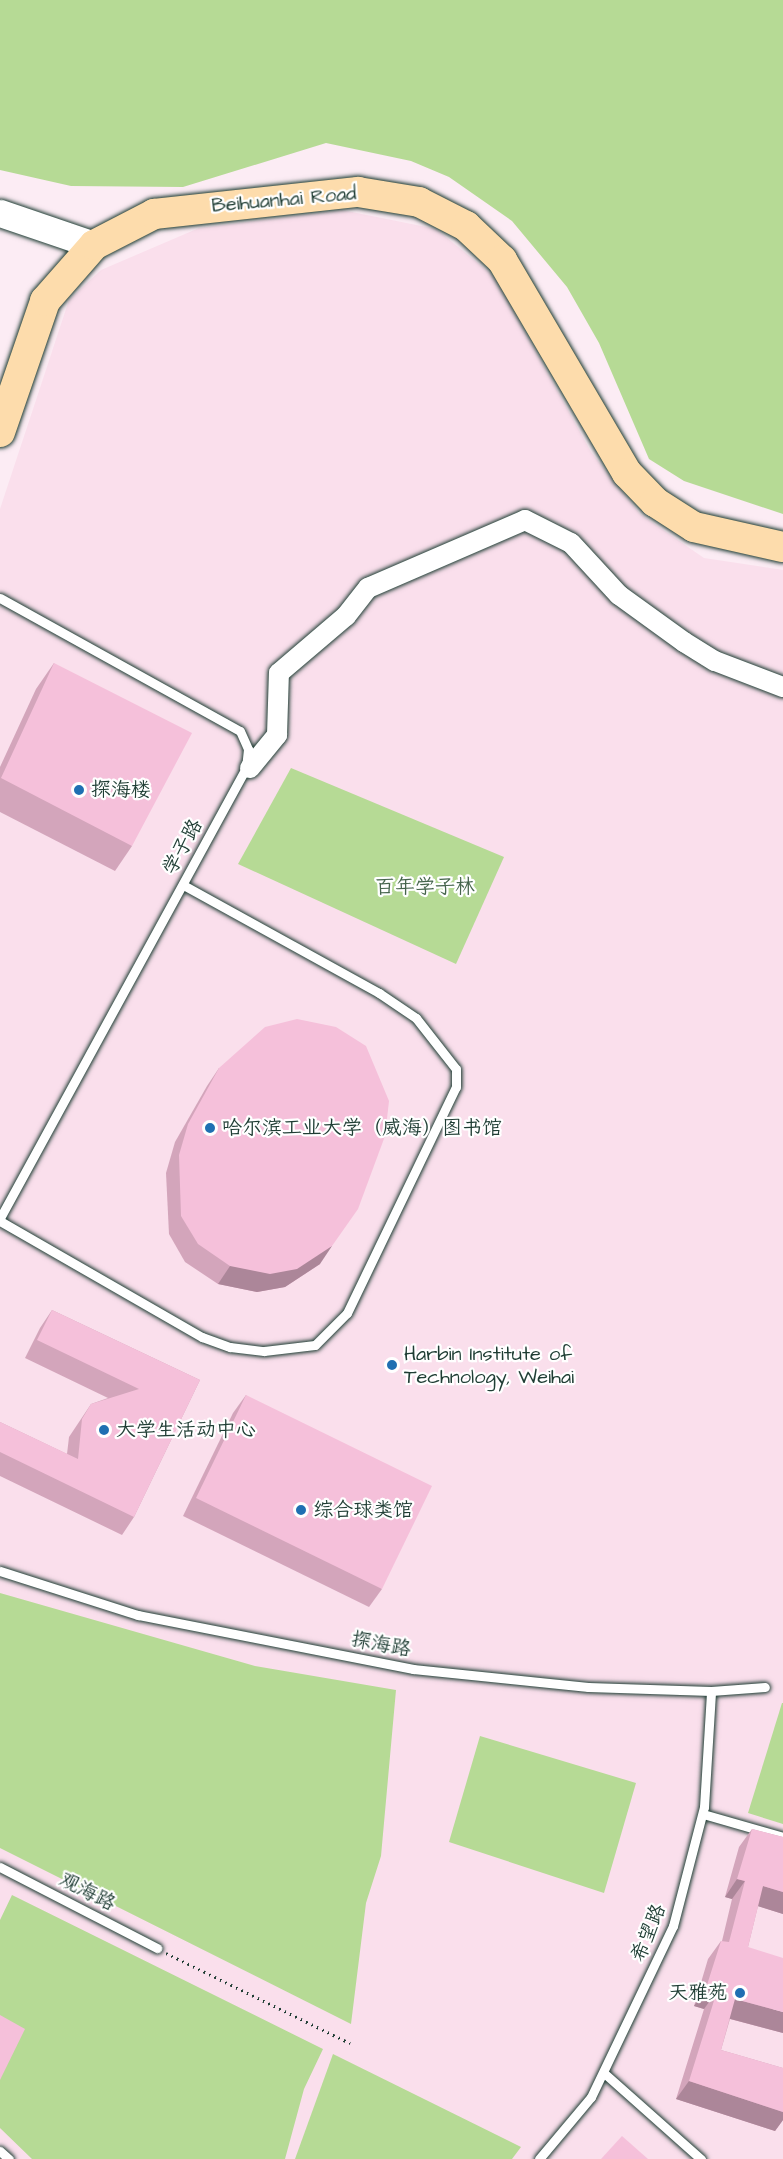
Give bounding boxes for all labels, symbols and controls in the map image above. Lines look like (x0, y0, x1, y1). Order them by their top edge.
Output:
street label: Beihuanhai Road (211, 182, 357, 218)
place label: 探海楼 (91, 778, 151, 802)
marker: 探海楼 (72, 783, 86, 797)
street label: 学子路 (158, 815, 208, 879)
park label: 百年学子林 (375, 875, 475, 899)
place label: 哈尔滨工业大学（威海）图书馆 (222, 1116, 502, 1140)
marker: 哈尔滨工业大学（威海）图书馆 (203, 1121, 217, 1135)
place label: Harbin Institute of Technology, Weihai (404, 1342, 574, 1389)
marker: Harbin Institute of Technology, Weihai (385, 1358, 399, 1372)
place label: 大学生活动中心 (116, 1418, 256, 1442)
marker: 大学生活动中心 (97, 1423, 111, 1437)
place label: 综合球类馆 (313, 1498, 413, 1522)
marker: 综合球类馆 (294, 1503, 308, 1517)
street label: 探海路 (349, 1628, 413, 1662)
street label: 观海路 (55, 1868, 119, 1916)
street label: 希望路 (627, 1901, 671, 1965)
place label: 天雅苑 (668, 1981, 728, 2005)
marker: 天雅苑 (733, 1986, 747, 2000)

